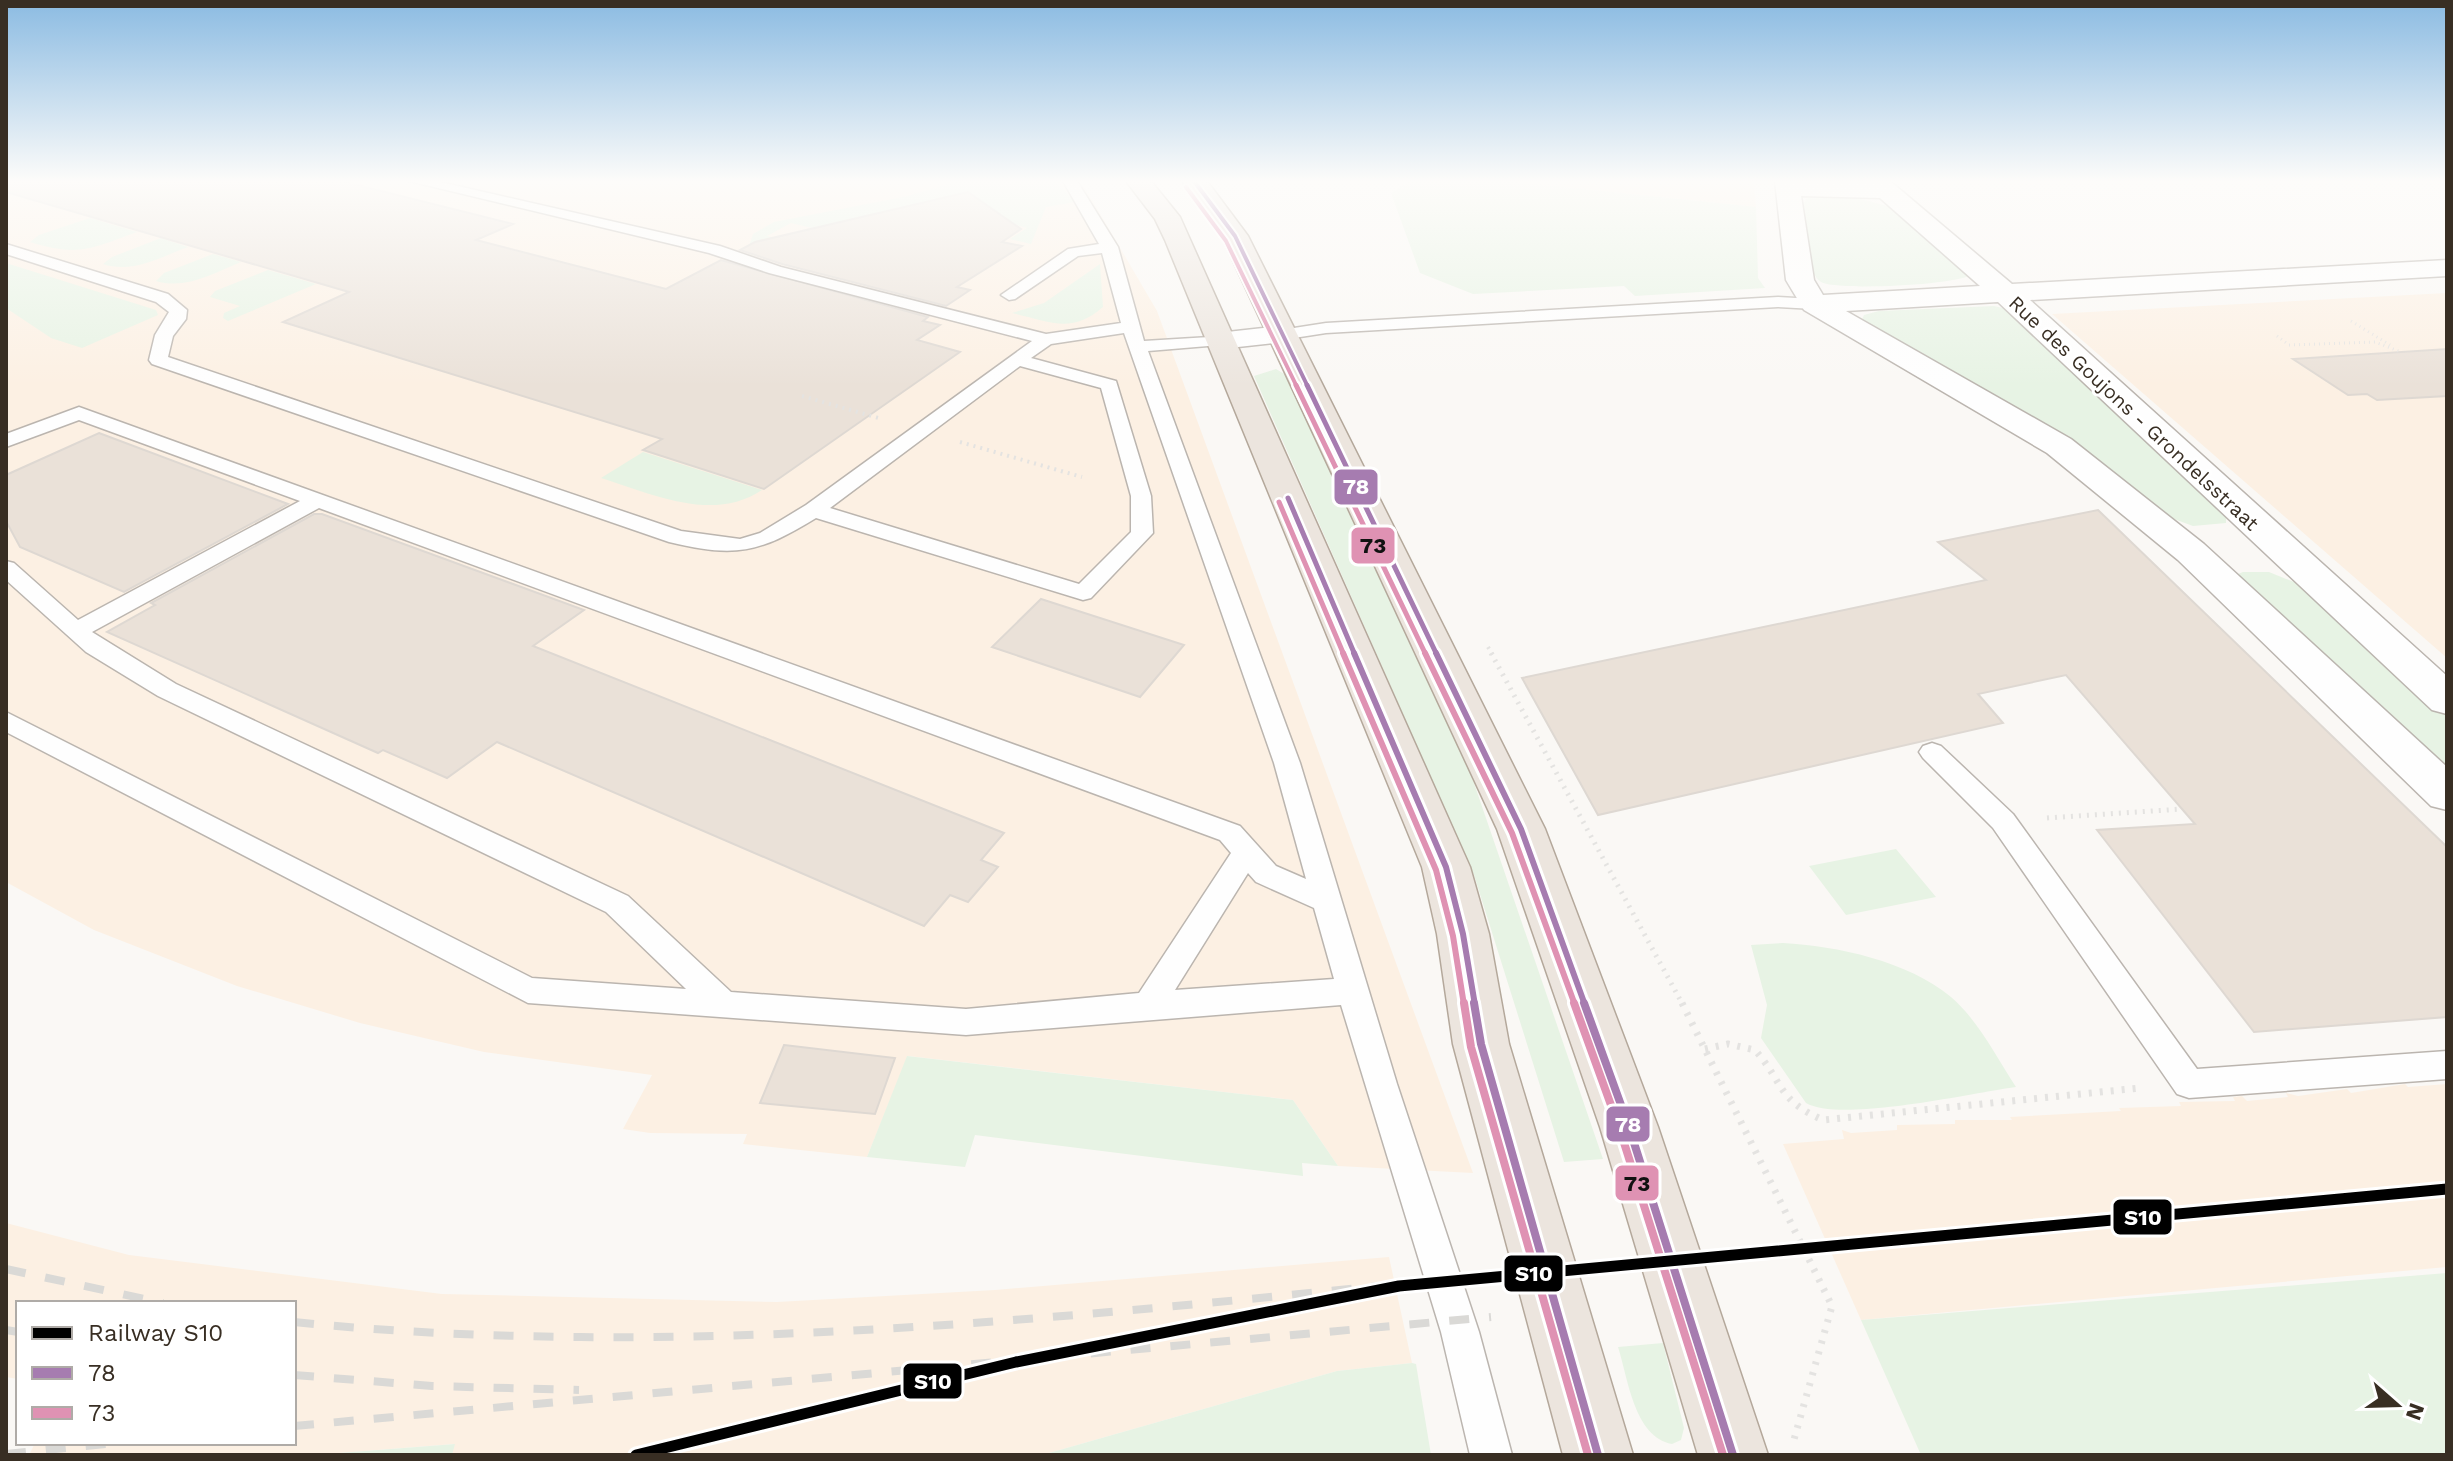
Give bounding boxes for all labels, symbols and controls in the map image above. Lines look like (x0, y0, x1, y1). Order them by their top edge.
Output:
street label: Rue des Goujons - Grondelsstraat (2004, 291, 2264, 536)
line badge: 78 (1333, 468, 1379, 506)
text: 78 (1343, 474, 1369, 499)
line badge: 73 (1350, 526, 1396, 565)
text: 73 (1360, 533, 1386, 558)
line badge: 78 (1605, 1105, 1651, 1143)
text: 78 (1615, 1112, 1641, 1137)
line badge: 73 (1614, 1164, 1660, 1202)
text: 73 (1624, 1171, 1650, 1196)
line badge: S10 (2112, 1198, 2173, 1236)
text: S10 (2124, 1205, 2162, 1230)
line badge: S10 (1503, 1254, 1564, 1293)
text: S10 (1515, 1261, 1553, 1286)
legend (16, 1301, 296, 1445)
text: Railway S10 (88, 1319, 223, 1347)
text: 78 (88, 1359, 116, 1387)
line badge: S10 (902, 1362, 963, 1400)
north arrow (2357, 1365, 2437, 1445)
text: S10 (914, 1369, 952, 1394)
text: 73 (88, 1399, 115, 1427)
text: N (2401, 1400, 2430, 1424)

